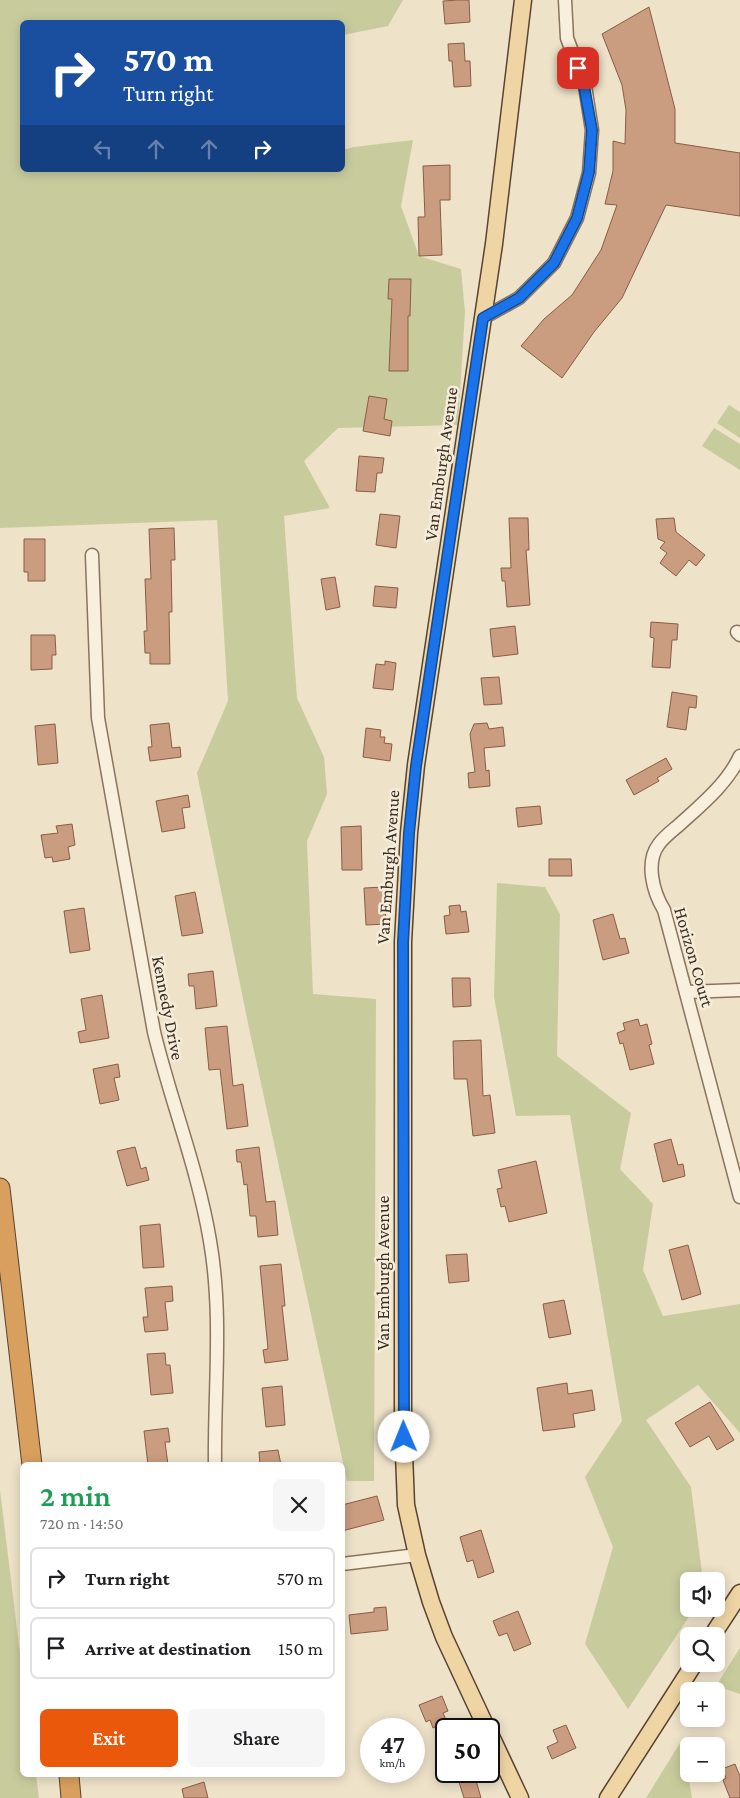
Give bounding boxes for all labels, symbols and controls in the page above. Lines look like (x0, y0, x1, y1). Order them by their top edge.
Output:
icon: right (40, 40, 105, 105)
text: 570 m (123, 40, 213, 79)
pin (557, 47, 599, 89)
icon: arrive (564, 54, 592, 82)
text: Turn right (123, 81, 214, 106)
icon: left (89, 135, 117, 163)
icon: ahead (142, 135, 170, 163)
icon: ahead (195, 135, 223, 163)
icon: right (248, 135, 276, 163)
street label: Van Emburgh Avenue (420, 386, 462, 542)
street label: Van Emburgh Avenue (373, 789, 403, 945)
street label: Horizon Court (670, 905, 718, 1010)
street label: Kennedy Drive (148, 954, 188, 1062)
street label: Van Emburgh Avenue (373, 1196, 393, 1350)
position arrow (377, 1410, 429, 1462)
text: 2 min (40, 1479, 111, 1512)
button: close (273, 1479, 325, 1531)
text: 720 m · 14:50 (40, 1515, 123, 1532)
icon: right (42, 1564, 70, 1592)
text: Turn right (85, 1568, 170, 1589)
text: 570 m (277, 1568, 323, 1589)
map controls (680, 1572, 725, 1782)
button: sound (680, 1572, 725, 1617)
button: search (680, 1627, 725, 1672)
icon: arrive (42, 1634, 70, 1662)
text: Arrive at destination (85, 1638, 251, 1659)
text: 150 m (278, 1638, 323, 1659)
button: + (680, 1682, 725, 1727)
button: Exit (40, 1709, 178, 1767)
button: Share (188, 1709, 325, 1767)
speed limit sign: 50 (435, 1718, 500, 1783)
text: 47 (380, 1731, 405, 1758)
button: − (680, 1737, 725, 1782)
text: km/h (380, 1756, 405, 1770)

